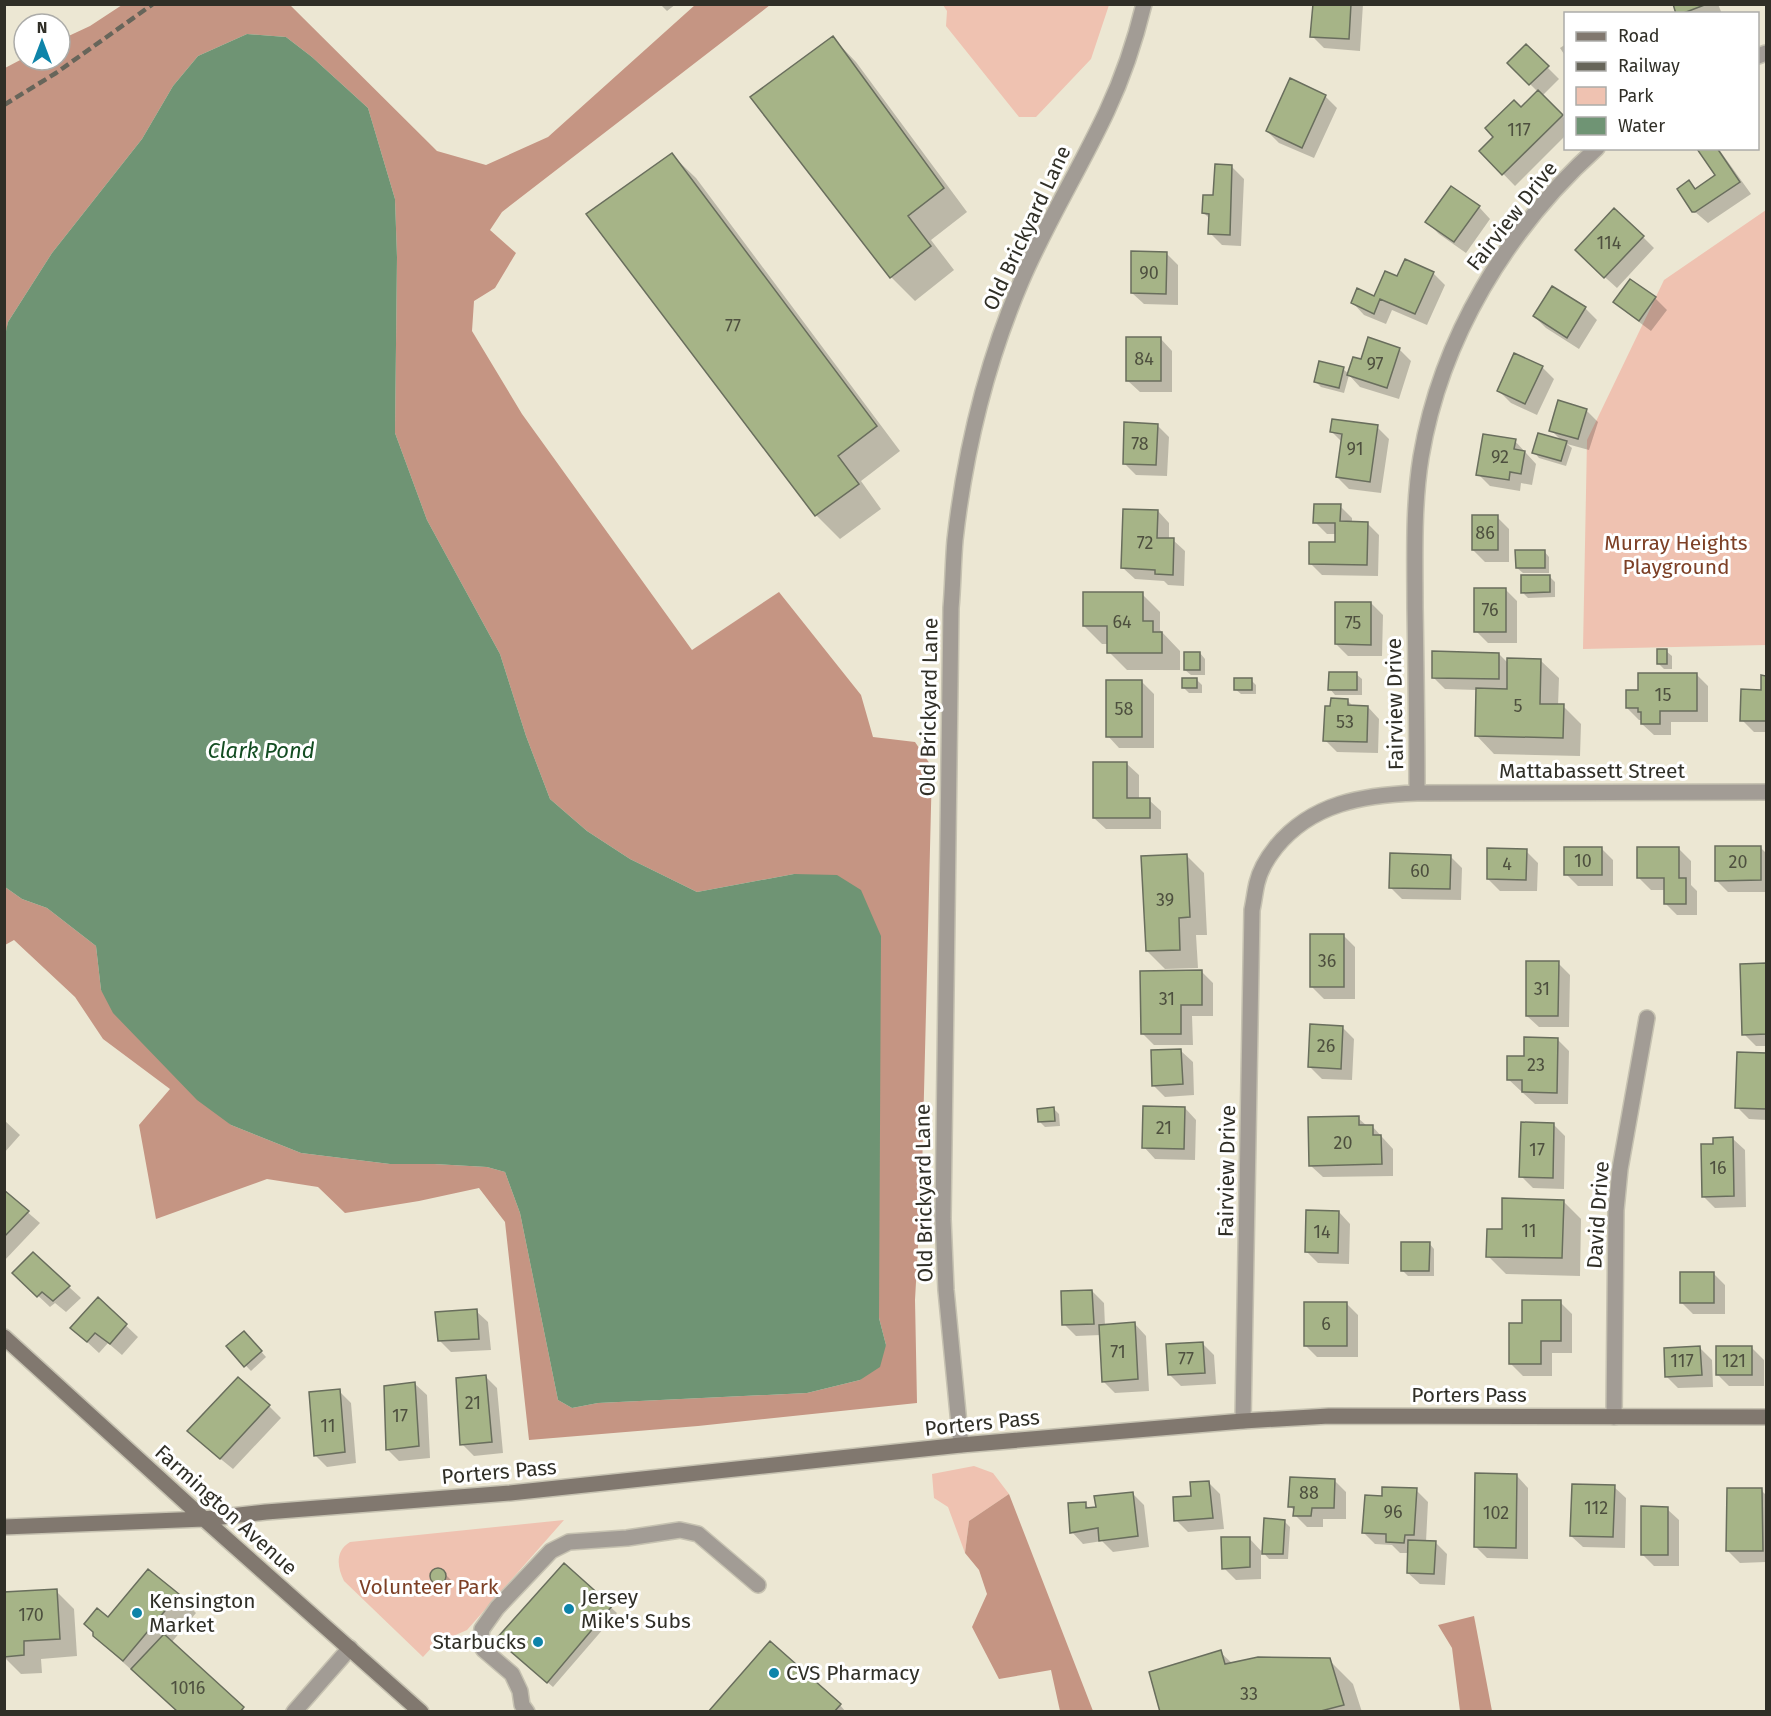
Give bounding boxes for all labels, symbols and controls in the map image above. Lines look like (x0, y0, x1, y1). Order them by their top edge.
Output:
north arrow (12, 12, 72, 72)
legend (1564, 12, 1759, 150)
text: N (37, 18, 47, 37)
text: Road (1618, 25, 1660, 47)
text: Railway (1618, 55, 1680, 77)
text: Park (1618, 85, 1654, 107)
text: Water (1618, 115, 1665, 137)
house number: 117 (1507, 119, 1531, 141)
street label: Old Brickyard Lane (977, 142, 1077, 314)
street label: Fairview Drive (1461, 156, 1563, 276)
house number: 114 (1597, 232, 1622, 254)
house number: 90 (1139, 262, 1159, 284)
house number: 77 (725, 315, 741, 337)
house number: 84 (1134, 348, 1154, 370)
house number: 97 (1366, 353, 1384, 375)
house number: 78 (1131, 433, 1149, 455)
house number: 91 (1347, 438, 1363, 460)
house number: 92 (1491, 446, 1509, 468)
house number: 86 (1475, 522, 1495, 544)
park label: Murray Heights Playground (1604, 530, 1748, 580)
house number: 72 (1137, 532, 1153, 554)
house number: 76 (1481, 599, 1499, 621)
house number: 64 (1112, 611, 1132, 633)
house number: 75 (1345, 612, 1361, 634)
street label: Old Brickyard Lane (914, 617, 944, 797)
street label: Fairview Drive (1381, 638, 1409, 770)
house number: 15 (1655, 684, 1671, 706)
house number: 5 (1513, 695, 1523, 717)
house number: 58 (1115, 698, 1134, 720)
house number: 53 (1336, 711, 1354, 733)
water label: Clark Pond (207, 737, 315, 764)
street label: Mattabassett Street (1499, 758, 1686, 784)
house number: 10 (1574, 850, 1592, 872)
house number: 20 (1729, 851, 1747, 873)
house number: 4 (1502, 853, 1512, 875)
house number: 60 (1410, 860, 1430, 882)
house number: 39 (1156, 889, 1174, 911)
house number: 36 (1318, 950, 1336, 972)
house number: 31 (1534, 978, 1550, 1000)
house number: 31 (1159, 988, 1175, 1010)
house number: 26 (1317, 1035, 1335, 1057)
house number: 23 (1527, 1054, 1545, 1076)
street label: Old Brickyard Lane (909, 1103, 939, 1283)
street label: Fairview Drive (1213, 1105, 1241, 1237)
house number: 21 (1156, 1117, 1172, 1139)
house number: 20 (1334, 1132, 1352, 1154)
house number: 17 (1529, 1139, 1545, 1161)
house number: 16 (1709, 1157, 1727, 1179)
street label: David Drive (1581, 1160, 1615, 1270)
house number: 11 (1521, 1220, 1537, 1242)
house number: 14 (1313, 1221, 1331, 1243)
house number: 6 (1321, 1313, 1331, 1335)
house number: 71 (1110, 1341, 1126, 1363)
house number: 77 (1178, 1348, 1194, 1370)
house number: 117 (1670, 1350, 1694, 1372)
house number: 121 (1722, 1350, 1746, 1372)
street label: Porters Pass (1411, 1382, 1527, 1408)
house number: 21 (465, 1392, 481, 1414)
street label: Porters Pass (923, 1404, 1041, 1442)
house number: 17 (392, 1405, 408, 1427)
house number: 11 (320, 1415, 336, 1437)
street label: Farmington Avenue (149, 1439, 303, 1581)
street label: Porters Pass (440, 1454, 558, 1490)
house number: 88 (1299, 1482, 1319, 1504)
house number: 112 (1584, 1497, 1608, 1519)
house number: 96 (1383, 1501, 1403, 1523)
house number: 102 (1483, 1502, 1509, 1524)
park label: Volunteer Park (359, 1574, 499, 1600)
place label: Jersey Mike's Subs (581, 1584, 691, 1634)
place label: Kensington Market (149, 1588, 256, 1638)
marker: Jersey Mike's Subs (562, 1602, 576, 1616)
house number: 170 (18, 1604, 44, 1626)
marker: Kensington Market (130, 1606, 144, 1620)
place label: Starbucks (432, 1629, 526, 1655)
marker: Starbucks (531, 1635, 545, 1649)
place label: CVS Pharmacy (786, 1660, 920, 1686)
marker: CVS Pharmacy (767, 1666, 781, 1680)
house number: 1016 (171, 1677, 205, 1699)
house number: 33 (1240, 1683, 1258, 1705)

